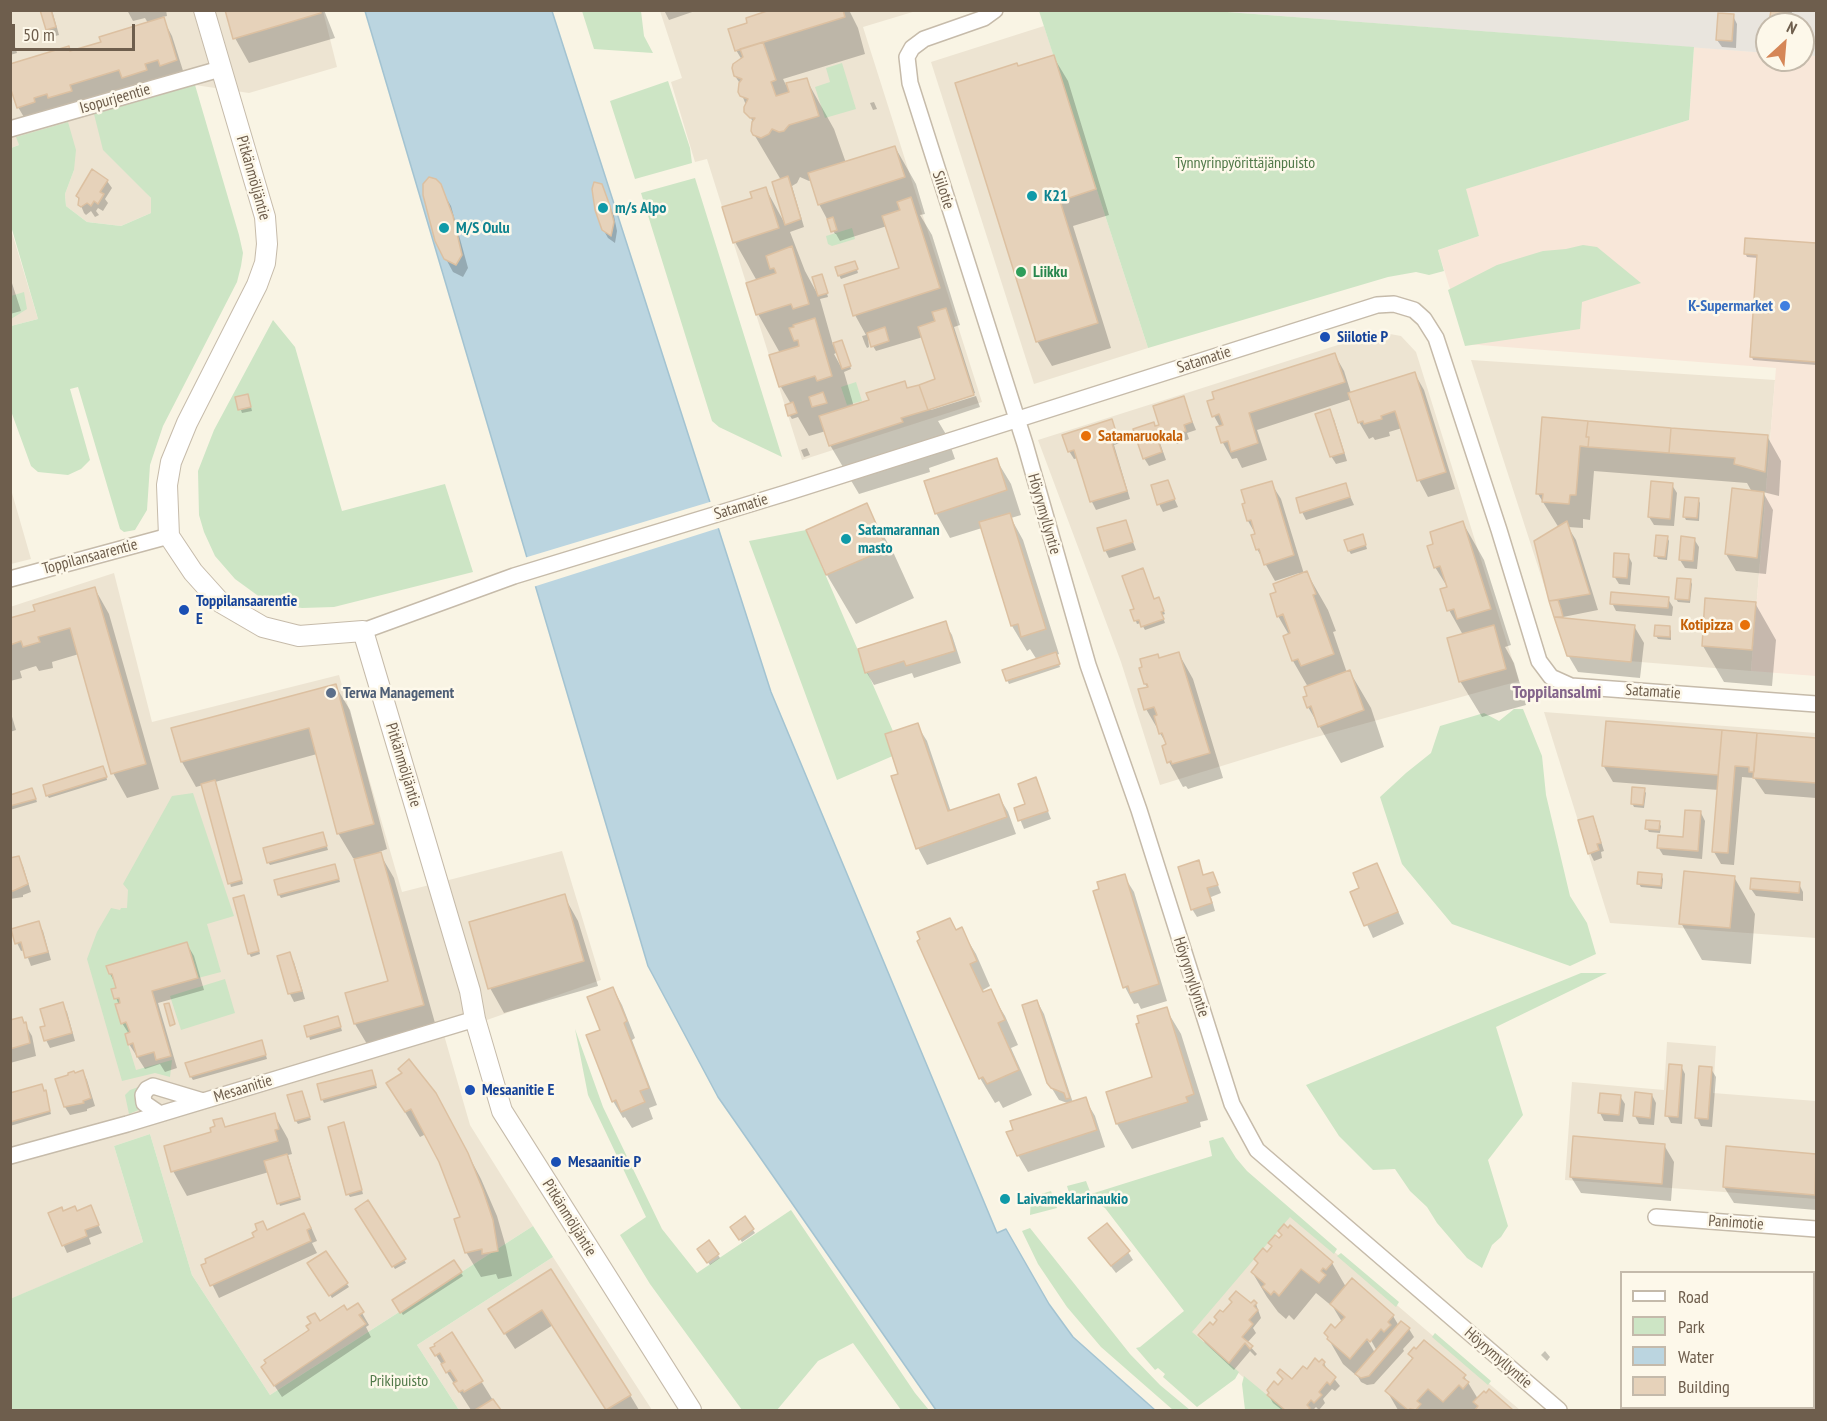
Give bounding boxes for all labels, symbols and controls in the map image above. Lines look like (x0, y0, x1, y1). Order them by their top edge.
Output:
scale bar (15, 12, 138, 50)
north arrow (1755, 12, 1815, 72)
text: N (1784, 17, 1800, 38)
text: 50 m (23, 23, 55, 46)
street label: Isopurjeentie (78, 80, 152, 118)
street label: Pitkänmöljäntie (232, 133, 274, 223)
park label: Tynnyrinpyörittäjänpuisto (1175, 153, 1315, 173)
street label: Siilotie (928, 169, 958, 211)
place label: K21 (1044, 186, 1068, 206)
marker: K21 (1025, 189, 1039, 203)
place label: m/s Alpo (615, 198, 666, 218)
marker: m/s Alpo (596, 201, 610, 215)
place label: M/S Oulu (456, 218, 510, 238)
marker: M/S Oulu (437, 221, 451, 235)
place label: Liikku (1033, 262, 1067, 282)
marker: Liikku (1014, 265, 1028, 279)
place label: K-Supermarket (1688, 296, 1773, 316)
marker: K-Supermarket (1778, 299, 1792, 313)
place label: Siilotie P (1337, 327, 1388, 347)
marker: Siilotie P (1318, 330, 1332, 344)
street label: Satamatie (1175, 342, 1233, 378)
place label: Satamaruokala (1098, 426, 1183, 446)
marker: Satamaruokala (1079, 429, 1093, 443)
street label: Höyrymyllyntie (1023, 471, 1065, 557)
street label: Satamatie (712, 490, 770, 524)
place label: Satamarannan masto (858, 520, 940, 558)
marker: Satamarannan masto (839, 532, 853, 546)
street label: Toppilansaarentie (40, 535, 140, 579)
place label: Toppilansaarentie E (196, 591, 297, 629)
marker: Toppilansaarentie E (177, 603, 191, 617)
place label: Kotipizza (1680, 615, 1733, 635)
marker: Kotipizza (1738, 618, 1752, 632)
street label: Satamatie (1625, 680, 1681, 704)
district label: Toppilansalmi (1513, 682, 1601, 704)
place label: Terwa Management (343, 683, 454, 703)
marker: Terwa Management (324, 686, 338, 700)
street label: Pitkänmöljäntie (381, 721, 425, 809)
street label: Höyrymyllyntie (1169, 934, 1213, 1020)
street label: Mesaanitie (212, 1071, 274, 1107)
place label: Mesaanitie E (482, 1080, 554, 1100)
marker: Mesaanitie E (463, 1083, 477, 1097)
place label: Mesaanitie P (568, 1152, 641, 1172)
marker: Mesaanitie P (549, 1155, 563, 1169)
street label: Pitkänmöljäntie (538, 1176, 600, 1260)
place label: Laivameklarinaukio (1017, 1189, 1128, 1209)
marker: Laivameklarinaukio (998, 1192, 1012, 1206)
street label: Panimotie (1708, 1211, 1764, 1235)
legend (1620, 1271, 1815, 1409)
text: Road (1678, 1285, 1709, 1308)
text: Park (1678, 1315, 1705, 1338)
street label: Höyrymyllyntie (1460, 1323, 1536, 1393)
text: Water (1678, 1345, 1714, 1368)
park label: Prikipuisto (370, 1371, 428, 1391)
text: Building (1678, 1375, 1730, 1398)

